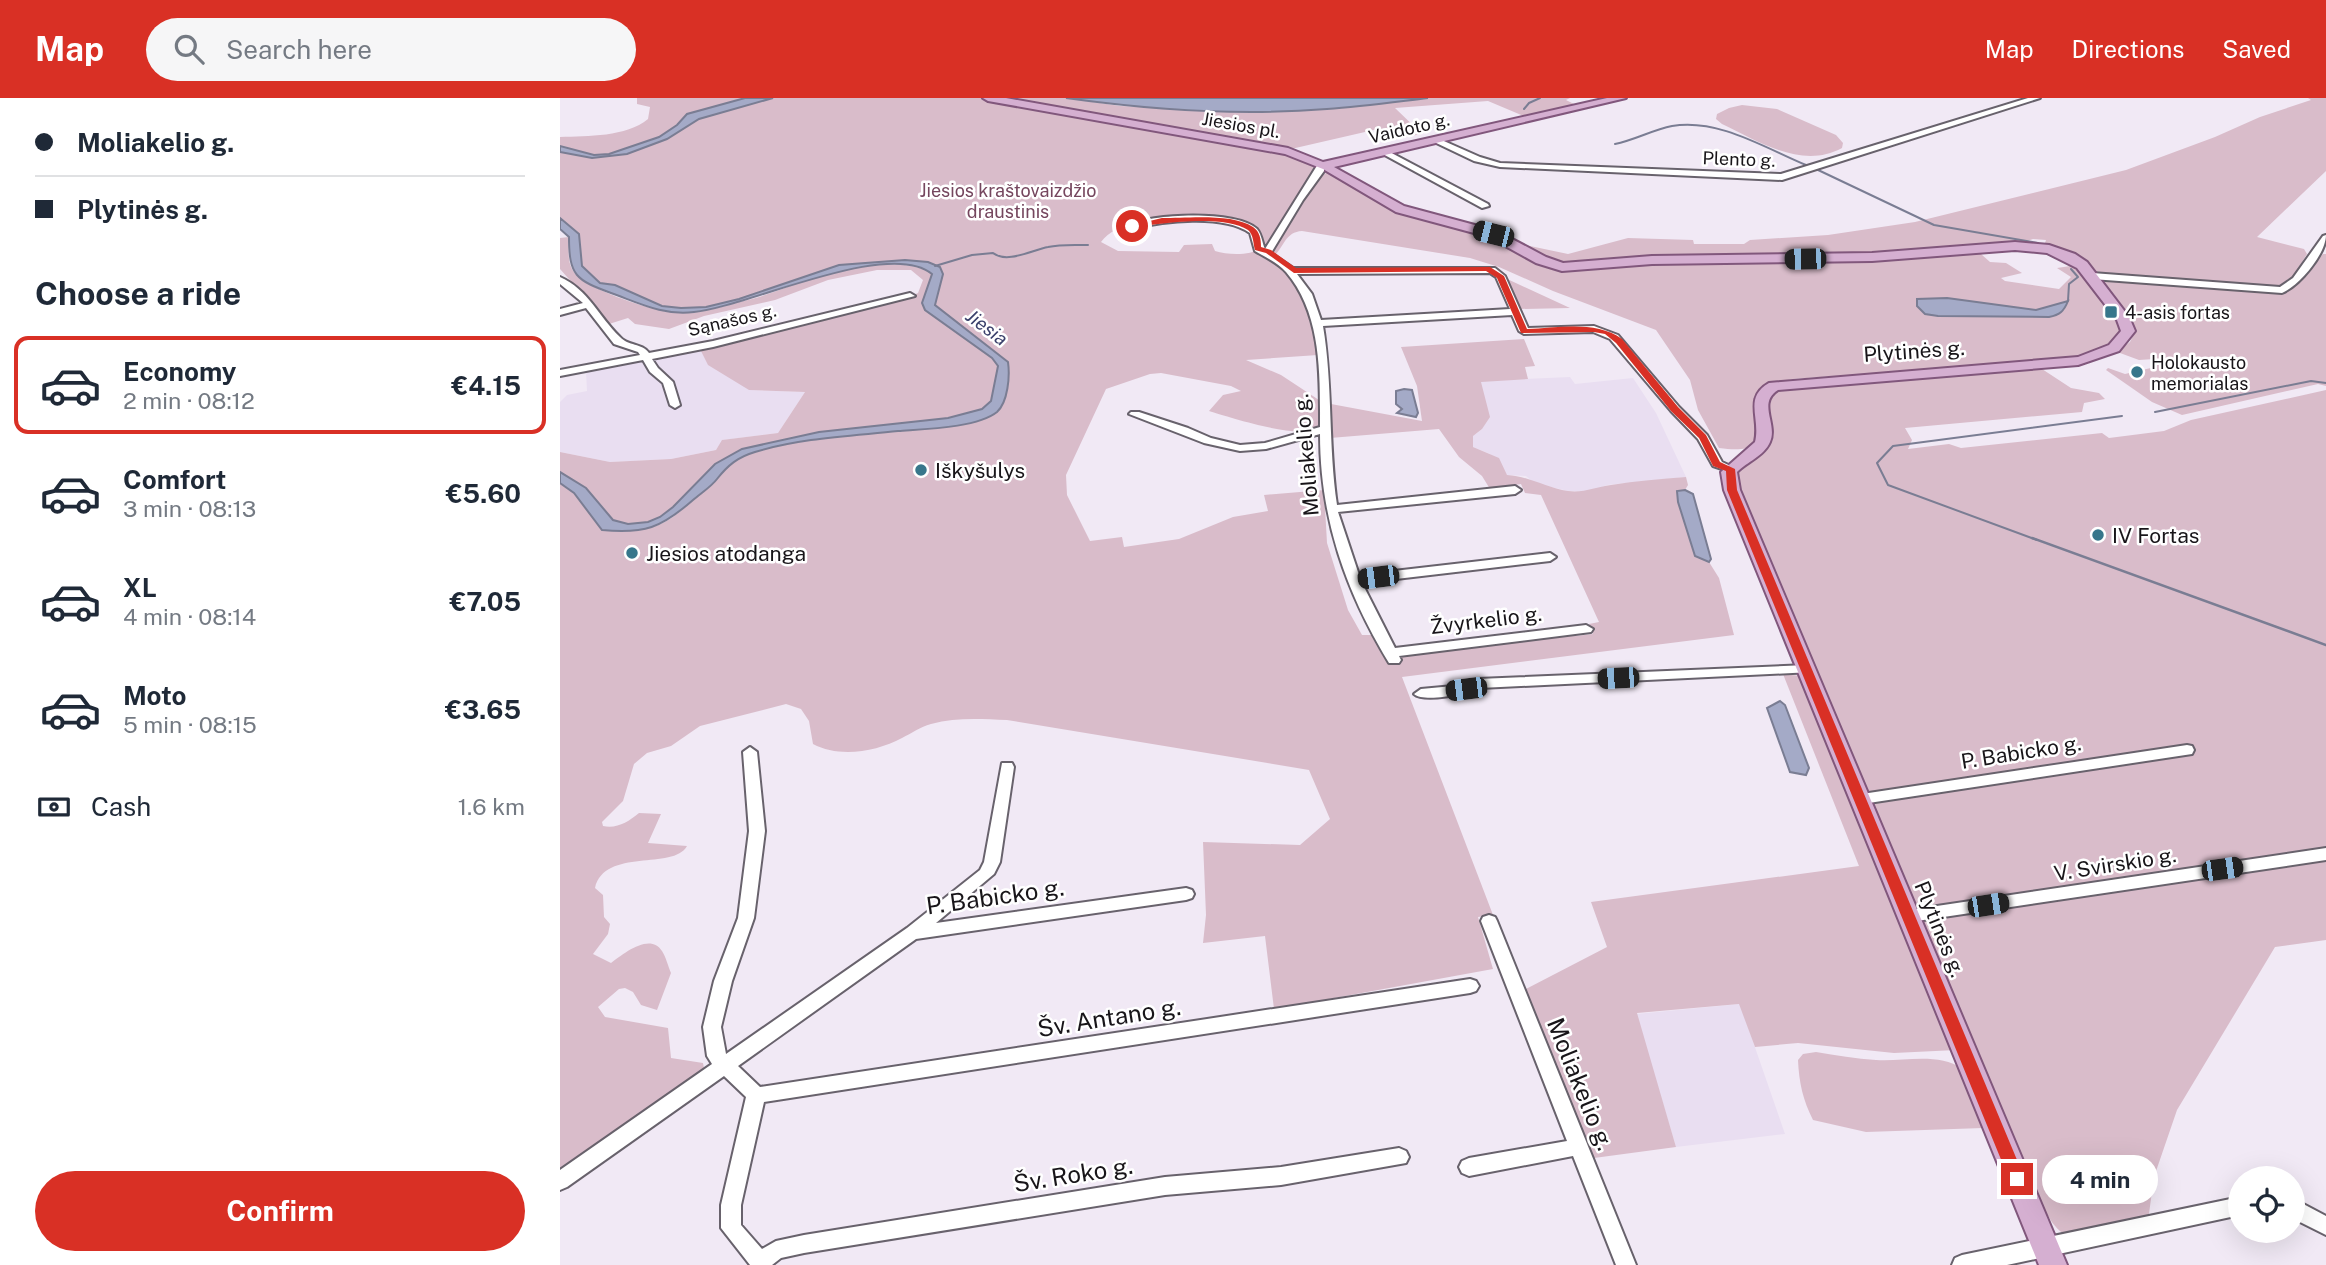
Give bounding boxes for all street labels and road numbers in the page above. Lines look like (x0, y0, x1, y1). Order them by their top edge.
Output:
street label: Jiesios pl. (1200, 108, 1282, 142)
street label: Vaidoto g. (1366, 108, 1452, 148)
street label: Plento g. (1702, 147, 1776, 171)
street label: Sąnašos g. (686, 300, 778, 340)
street label: Plytinės g. (1863, 335, 1965, 367)
street label: Moliakelio g. (1288, 393, 1324, 517)
street label: Žvyrkelio g. (1429, 601, 1543, 639)
street label: P. Babicko g. (1959, 730, 2083, 774)
street label: V. Svirskio g. (2052, 842, 2178, 886)
street label: P. Babicko g. (924, 872, 1066, 920)
street label: Plytinės g. (1909, 877, 1971, 981)
street label: Šv. Antano g. (1035, 992, 1183, 1042)
street label: Moliakelio g. (1542, 1014, 1620, 1154)
street label: Šv. Roko g. (1011, 1151, 1135, 1197)

